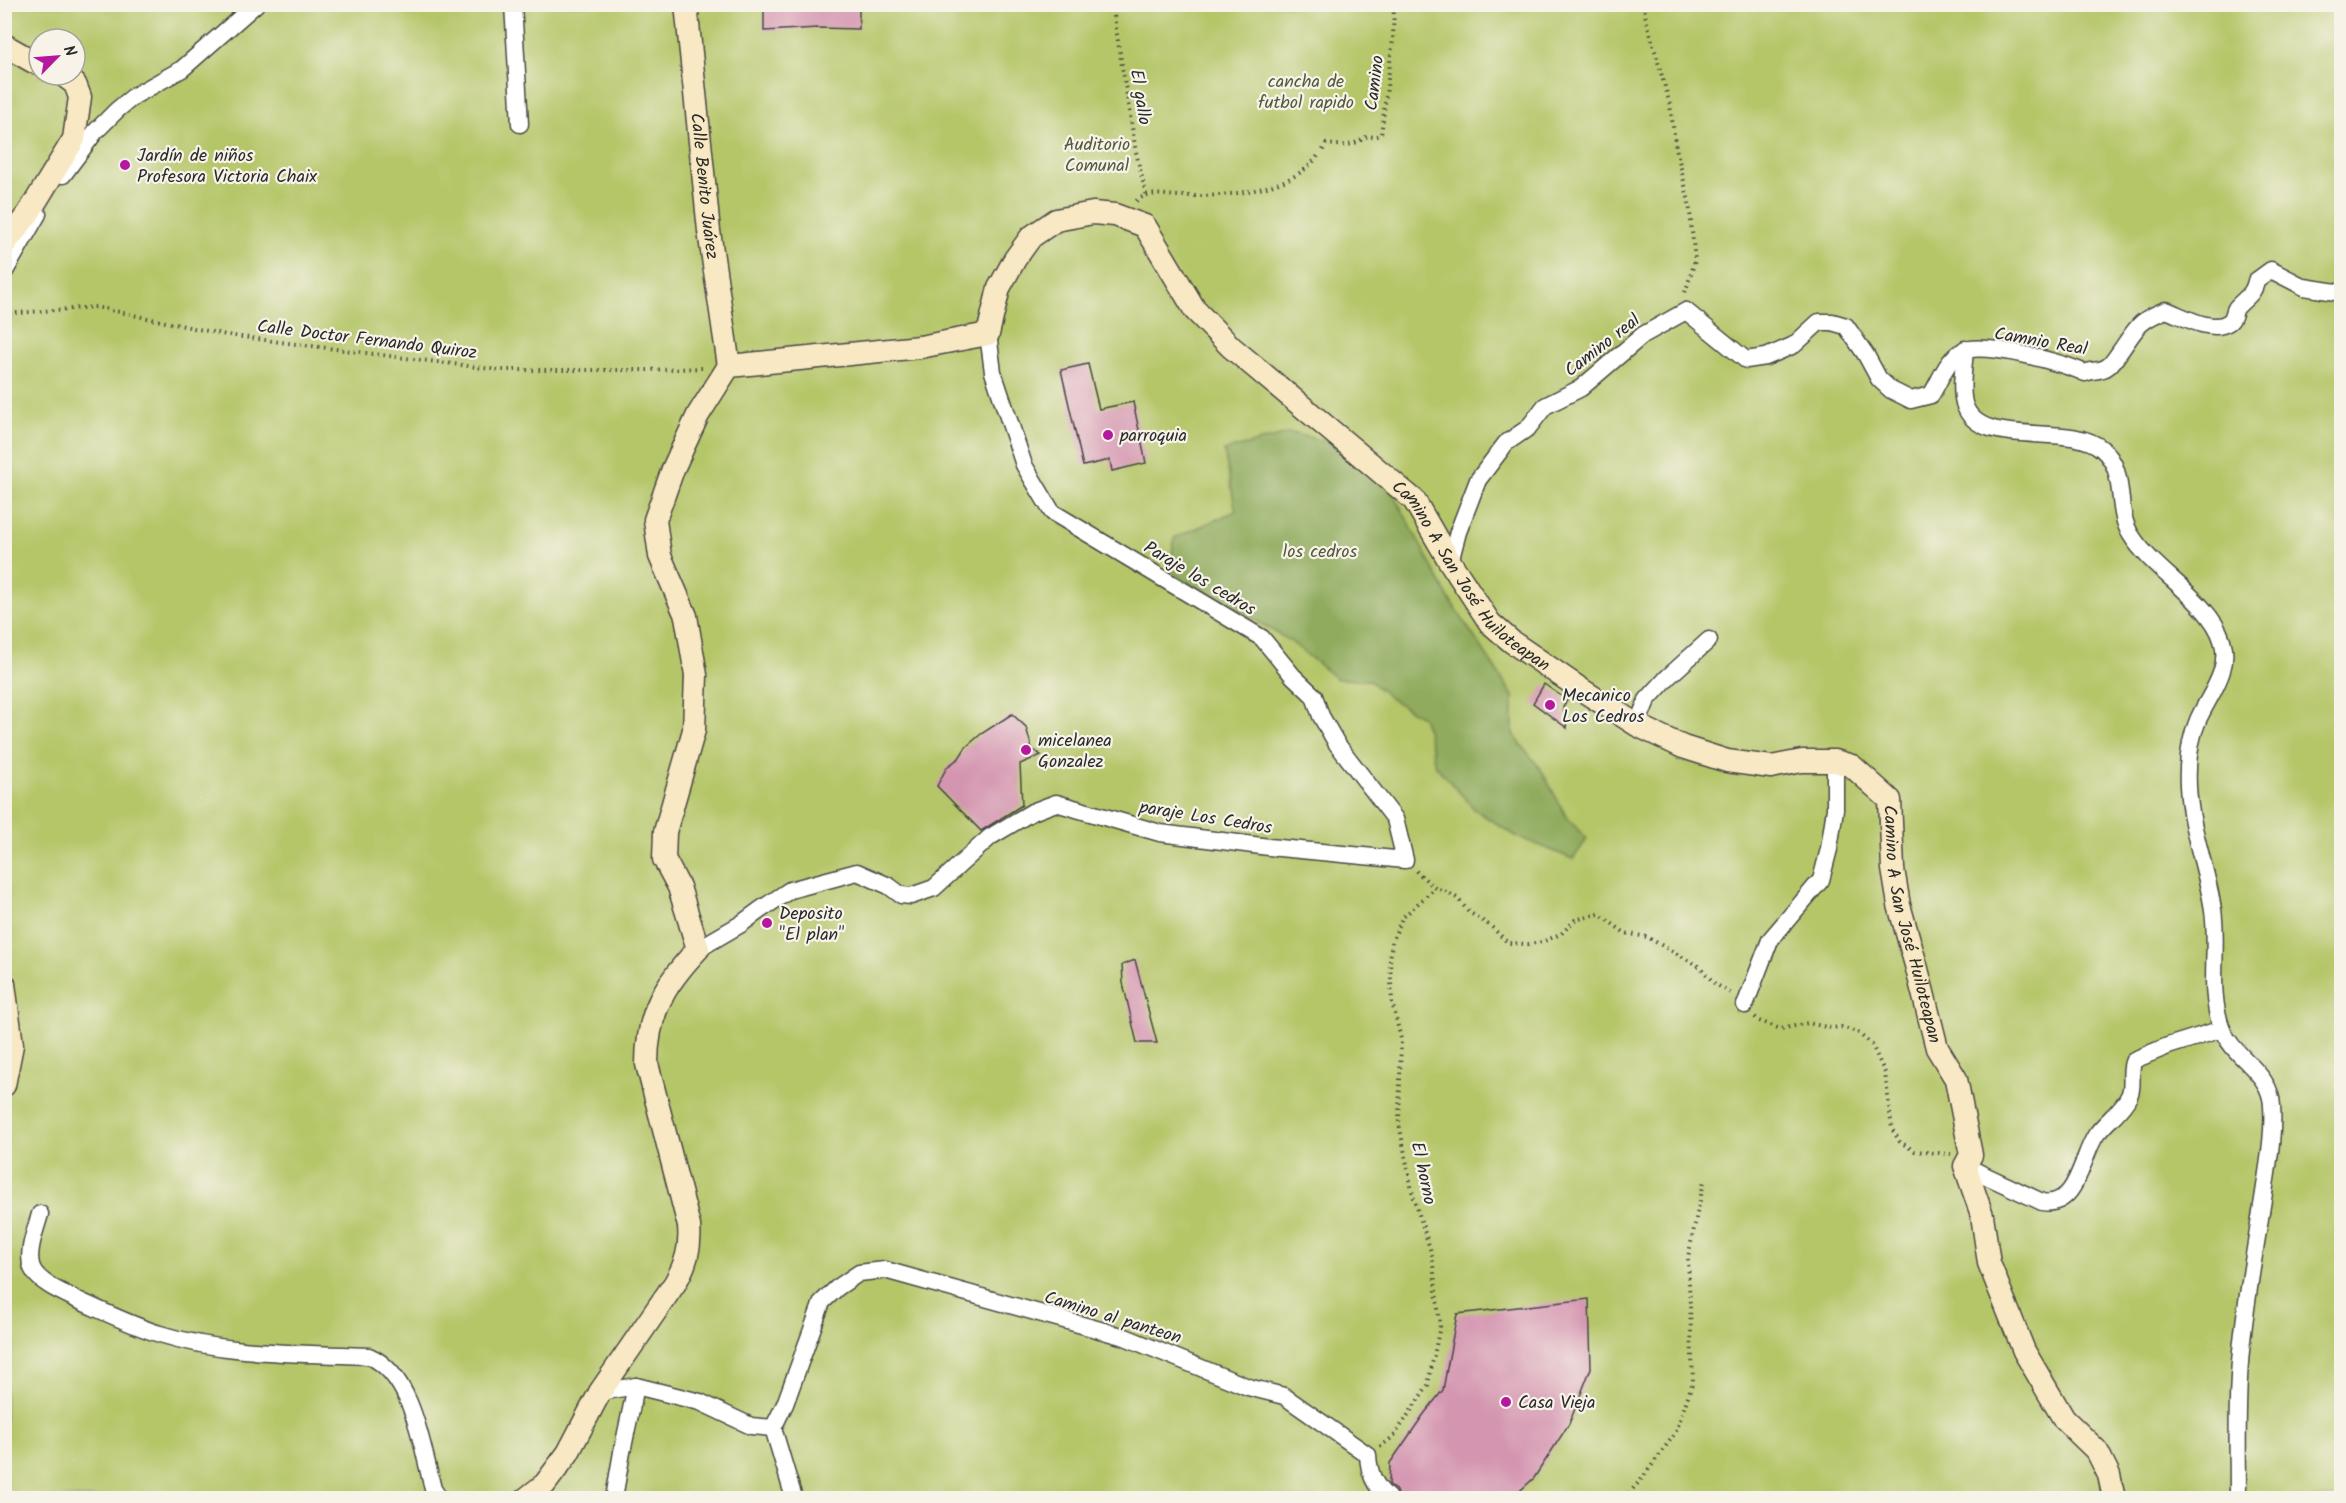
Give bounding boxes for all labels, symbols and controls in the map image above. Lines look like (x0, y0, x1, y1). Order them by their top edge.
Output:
north arrow (27, 27, 87, 87)
text: N (56, 41, 83, 61)
street label: Camino (1358, 54, 1393, 113)
street label: El gallo (1121, 67, 1158, 127)
park label: cancha de futbol rapido (1258, 68, 1354, 118)
street label: Calle Benito Juárez (681, 112, 726, 261)
park label: Auditorio Comunal (1064, 131, 1130, 181)
place label: Jardín de niños Profesora Victoria Chaix (137, 142, 317, 192)
marker: Jardín de niños Profesora Victoria Chaix (118, 158, 132, 172)
street label: Camino real (1559, 307, 1648, 385)
street label: Calle Doctor Fernando Quiroz (255, 313, 479, 368)
street label: Camnio Real (1992, 320, 2090, 365)
place label: parroquia (1119, 422, 1187, 451)
marker: parroquia (1101, 428, 1115, 442)
street label: Camino A San José Huiloteapan (1384, 474, 1556, 680)
street label: Paraje los cedros (1137, 534, 1261, 625)
park label: los cedros (1283, 538, 1357, 567)
place label: Mecanico Los Cedros (1562, 682, 1645, 732)
marker: Mecanico Los Cedros (1543, 698, 1557, 712)
place label: micelanea Gonzalez (1038, 727, 1112, 777)
marker: micelanea Gonzalez (1019, 743, 1033, 757)
street label: paraje Los Cedros (1136, 794, 1274, 843)
street label: Camino A San José Huiloteapan (1874, 804, 1948, 1047)
place label: Deposito "El plan" (779, 900, 844, 950)
marker: Deposito "El plan" (760, 916, 774, 930)
street label: El horno (1402, 1139, 1443, 1207)
street label: Camino al panteon (1040, 1284, 1185, 1353)
place label: Casa Vieja (1518, 1389, 1596, 1418)
marker: Casa Vieja (1499, 1395, 1513, 1409)

